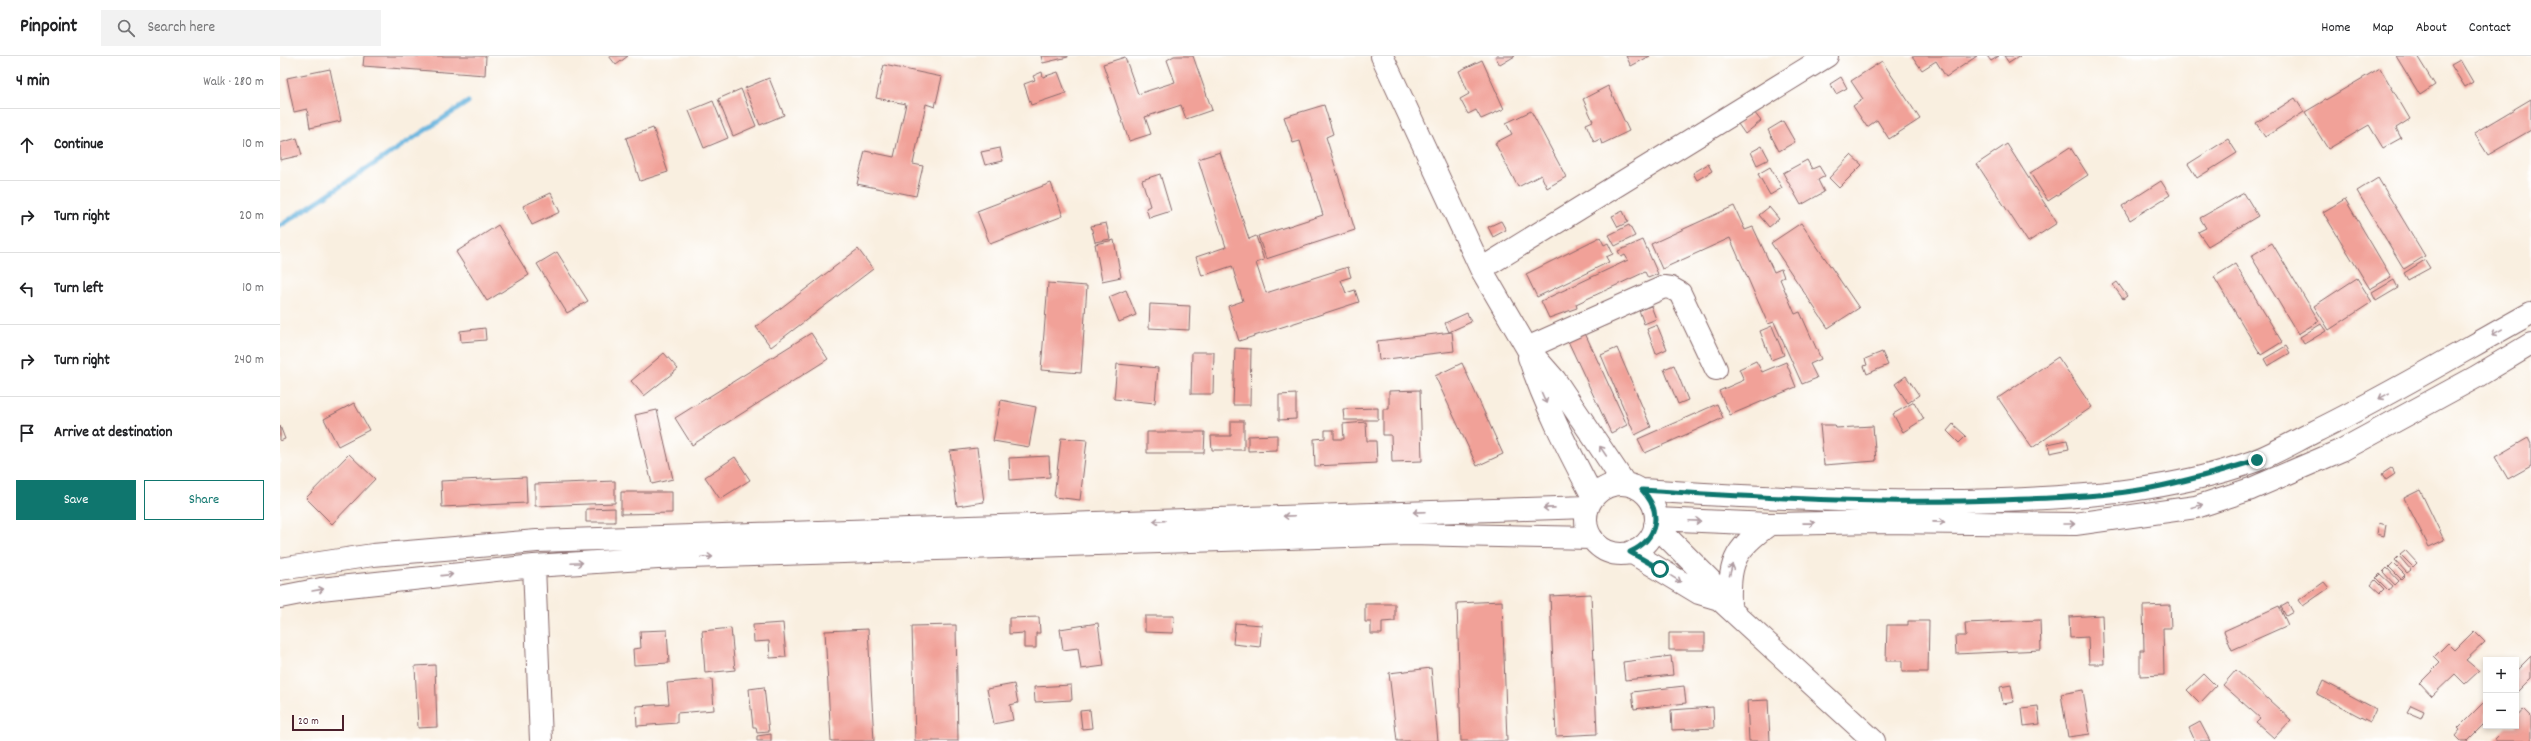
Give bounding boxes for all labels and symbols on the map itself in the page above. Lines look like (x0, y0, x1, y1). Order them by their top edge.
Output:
one-way arrow (2491, 329, 2503, 337)
one-way arrow (1541, 392, 1548, 404)
one-way arrow (2378, 393, 2390, 400)
one-way arrow (1599, 446, 1607, 457)
route end (2248, 451, 2266, 469)
one-way arrow (2191, 502, 2204, 509)
one-way arrow (1543, 504, 1556, 512)
one-way arrow (1413, 508, 1426, 516)
one-way arrow (1283, 513, 1296, 520)
one-way arrow (1153, 517, 1166, 525)
one-way arrow (1688, 517, 1701, 524)
one-way arrow (1932, 518, 1945, 526)
one-way arrow (1802, 519, 1815, 527)
one-way arrow (2062, 520, 2075, 528)
one-way arrow (700, 553, 713, 560)
one-way arrow (570, 560, 583, 567)
route start (1651, 560, 1669, 578)
one-way arrow (1728, 564, 1736, 577)
one-way arrow (440, 571, 453, 579)
one-way arrow (1670, 575, 1681, 583)
one-way arrow (311, 586, 324, 594)
scale bar (292, 713, 344, 732)

